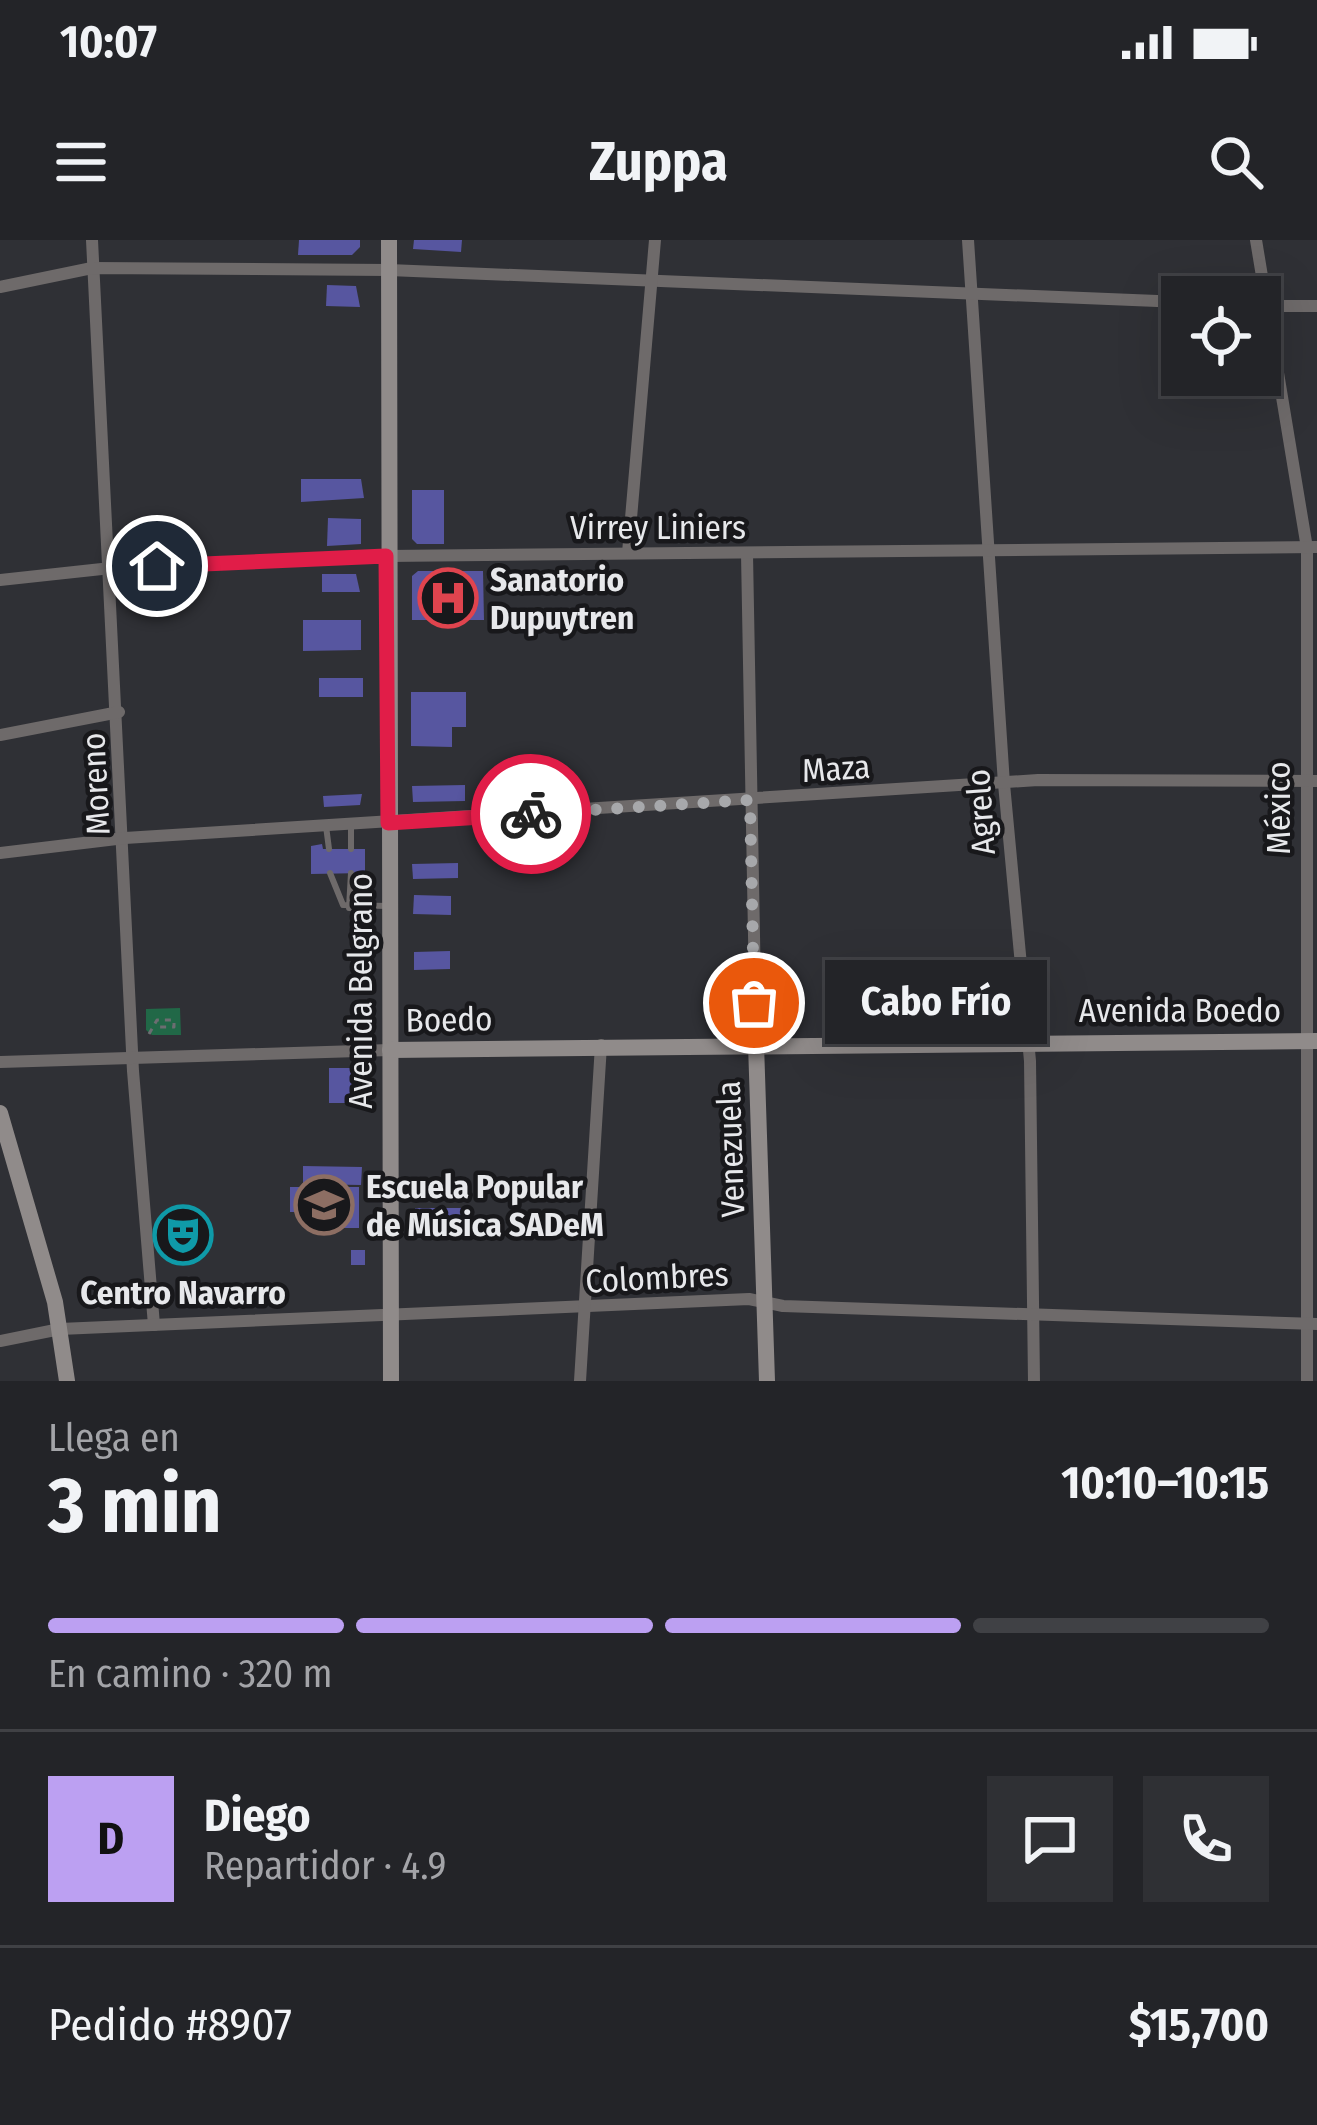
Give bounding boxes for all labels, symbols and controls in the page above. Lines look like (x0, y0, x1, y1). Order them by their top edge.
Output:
text: 10:07 (60, 15, 157, 69)
icon: menu (48, 129, 114, 195)
icon: search (1203, 129, 1269, 195)
text: Zuppa (589, 130, 728, 194)
map controls (1161, 276, 1281, 396)
button: locate (1161, 276, 1281, 396)
street label: Virrey Liniers (570, 508, 746, 548)
pin (106, 515, 208, 617)
icon: home (124, 533, 190, 599)
place label: Sanatorio Dupuytren (490, 560, 634, 638)
hospital icon: Sanatorio Dupuytren (417, 567, 479, 629)
street label: Moreno (73, 732, 119, 836)
street label: Maza (801, 747, 872, 791)
courier (471, 754, 591, 874)
street label: México (1259, 761, 1299, 855)
street label: Agrelo (958, 768, 1004, 856)
icon: bike (498, 781, 564, 847)
street label: Avenida Belgrano (341, 873, 381, 1109)
pin (703, 952, 805, 1054)
callout: Cabo Frío (826, 961, 1048, 1045)
icon: bag (721, 970, 787, 1036)
text: Cabo Frío (861, 979, 1011, 1025)
street label: Avenida Boedo (1079, 991, 1281, 1031)
street label: Boedo (405, 999, 493, 1041)
street label: Venezuela (709, 1080, 753, 1218)
place label: Escuela Popular de Música SADeM (366, 1167, 604, 1245)
school or university icon: Escuela Popular de Música SADeM (293, 1174, 355, 1236)
theatre icon: Centro Navarro (152, 1204, 214, 1266)
street label: Colombres (584, 1254, 730, 1302)
place label: Centro Navarro (80, 1273, 286, 1313)
text: Llega en (48, 1415, 180, 1461)
text: 10:10–10:15 (1061, 1456, 1269, 1510)
text: 3 min (48, 1459, 222, 1553)
text: En camino · 320 m (48, 1651, 332, 1697)
button: chat (987, 1776, 1113, 1902)
button: phone (1143, 1776, 1269, 1902)
text: Diego (204, 1789, 311, 1843)
text: D (98, 1812, 124, 1866)
text: Repartidor · 4.9 (204, 1843, 446, 1889)
text: Pedido #8907 (48, 1998, 292, 2052)
text: $15,700 (1129, 1998, 1269, 2052)

